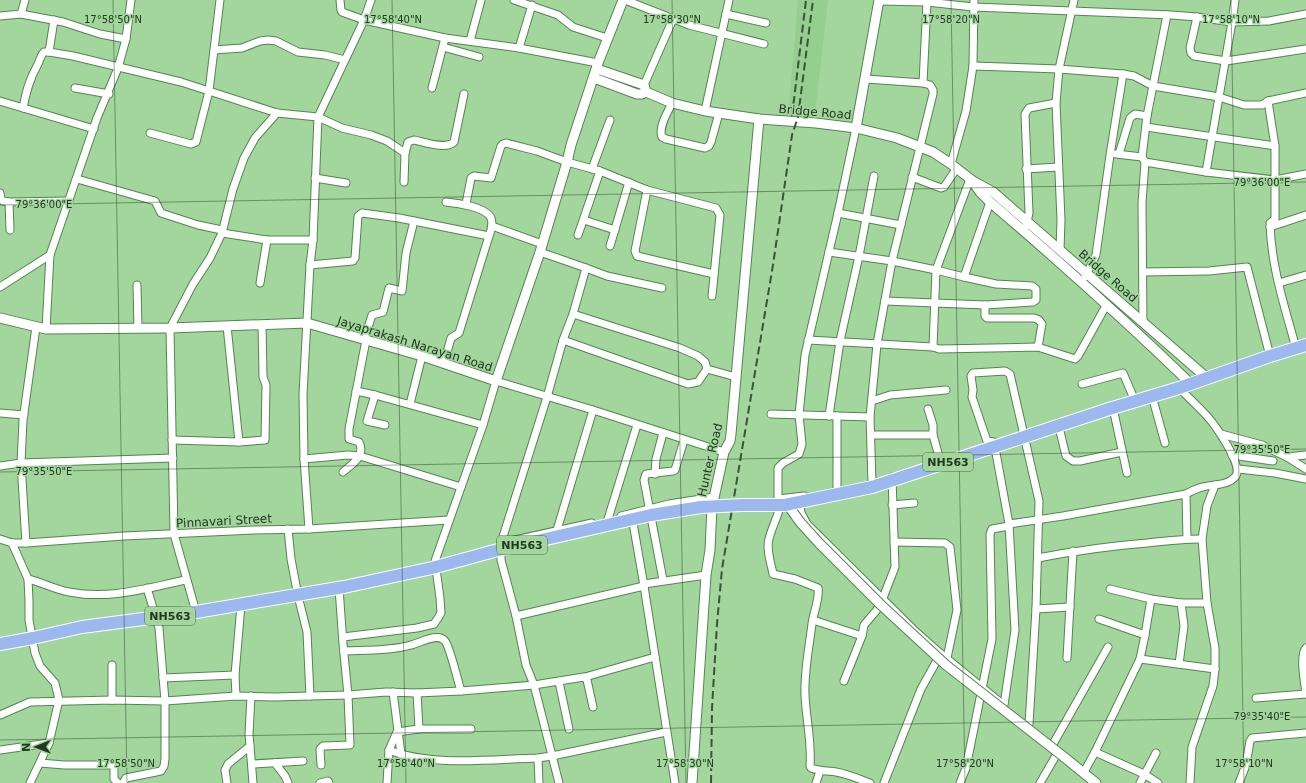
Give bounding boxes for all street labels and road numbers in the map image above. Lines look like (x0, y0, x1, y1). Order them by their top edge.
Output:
street label: Bridge Road (778, 102, 852, 122)
street label: Bridge Road (1076, 247, 1140, 305)
street label: Jayaprakash Narayan Road (335, 313, 494, 374)
street label: Hunter Road (695, 422, 725, 498)
road number: NH563 (923, 453, 973, 471)
street label: Pinnavari Street (176, 511, 273, 530)
road number: NH563 (497, 536, 547, 554)
road number: NH563 (145, 607, 195, 625)

